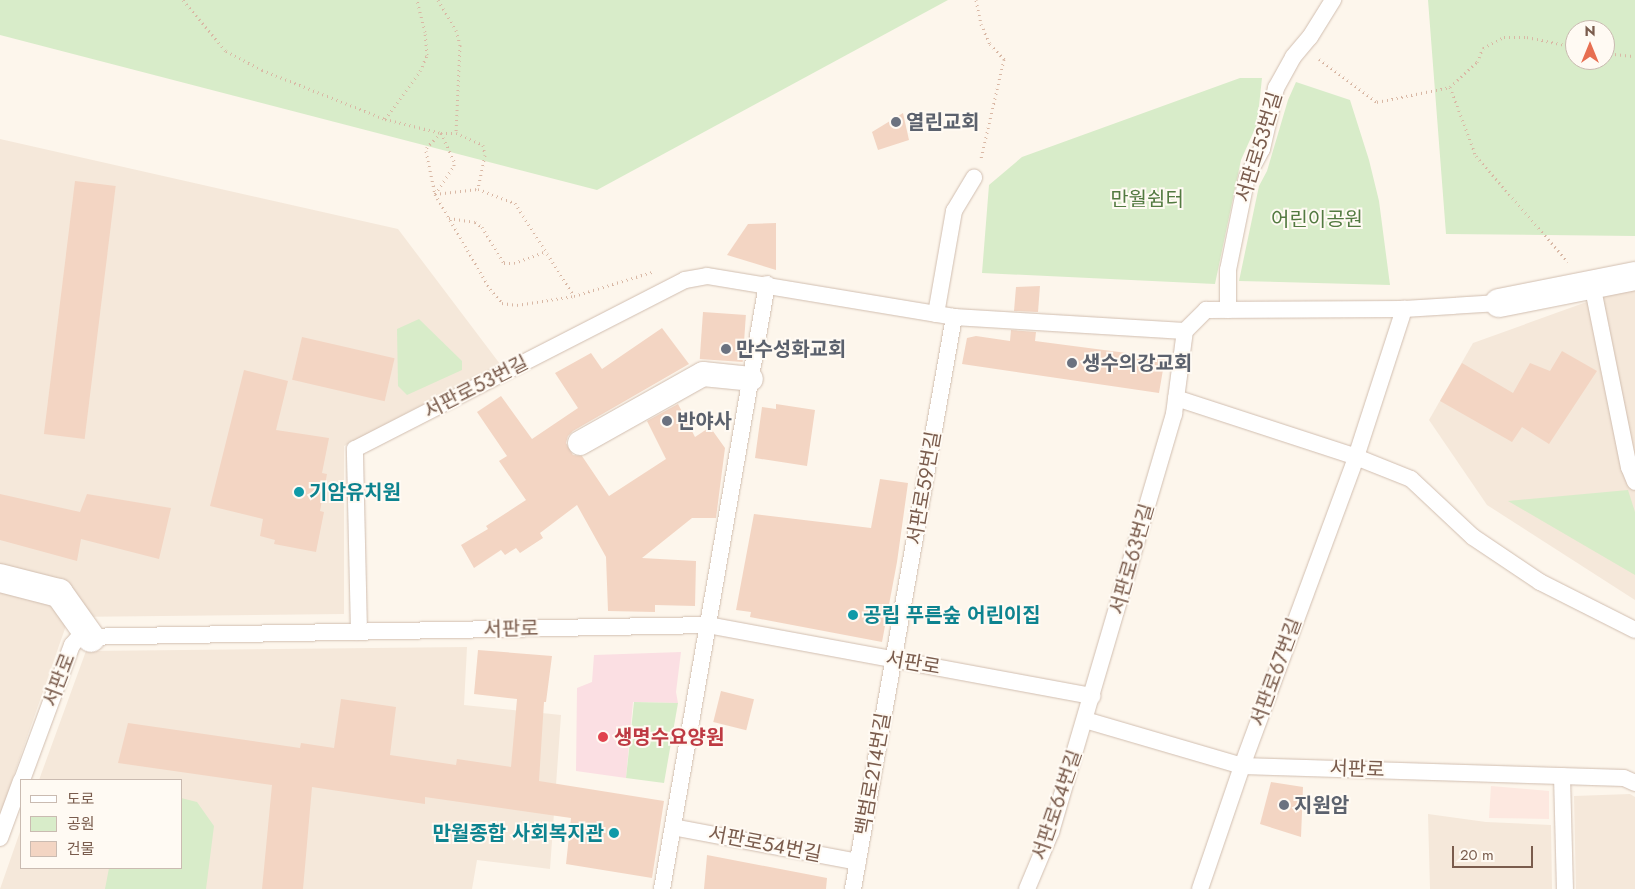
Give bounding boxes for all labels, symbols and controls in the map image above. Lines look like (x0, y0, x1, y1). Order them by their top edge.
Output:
north arrow (1565, 20, 1615, 70)
text: N (1584, 21, 1596, 41)
street label: 서판로53번길 (1231, 89, 1287, 205)
place label: 열린교회 (906, 110, 980, 134)
marker: 열린교회 (890, 116, 902, 128)
park label: 만월쉼터 (1110, 187, 1184, 211)
park label: 어린이공원 (1271, 207, 1363, 231)
place label: 만수성화교회 (736, 337, 846, 361)
marker: 만수성화교회 (720, 343, 732, 355)
street label: 서판로53번길 (420, 350, 532, 424)
place label: 생수의강교회 (1082, 351, 1192, 375)
marker: 생수의강교회 (1066, 357, 1078, 369)
place label: 반야사 (677, 409, 732, 433)
marker: 반야사 (661, 415, 673, 427)
street label: 서판로59번길 (902, 429, 946, 547)
place label: 기암유치원 (309, 480, 401, 504)
marker: 기암유치원 (293, 486, 305, 498)
street label: 서판로63번길 (1105, 501, 1159, 617)
place label: 공립 푸른숲 어린이집 (863, 603, 1041, 627)
marker: 공립 푸른숲 어린이집 (847, 609, 859, 621)
street label: 서판로67번길 (1245, 614, 1307, 730)
street label: 서판로 (483, 617, 539, 641)
street label: 서판로 (884, 646, 942, 680)
street label: 서판로 (38, 650, 80, 710)
street label: 백범로214번길 (850, 711, 896, 837)
place label: 생명수요양원 (614, 725, 724, 749)
marker: 생명수요양원 (596, 730, 610, 744)
street label: 서판로64번길 (1027, 747, 1087, 863)
street label: 서판로 (1329, 756, 1385, 782)
legend (20, 779, 182, 869)
text: 도로 (67, 788, 95, 810)
place label: 지원암 (1294, 793, 1349, 817)
marker: 지원암 (1278, 799, 1290, 811)
text: 공원 (67, 813, 95, 835)
place label: 만월종합 사회복지관 (432, 821, 604, 845)
street label: 서판로54번길 (706, 821, 824, 867)
marker: 만월종합 사회복지관 (608, 827, 620, 839)
scale bar (1455, 836, 1536, 868)
text: 건물 (67, 838, 95, 860)
text: 20 m (1460, 844, 1494, 866)

